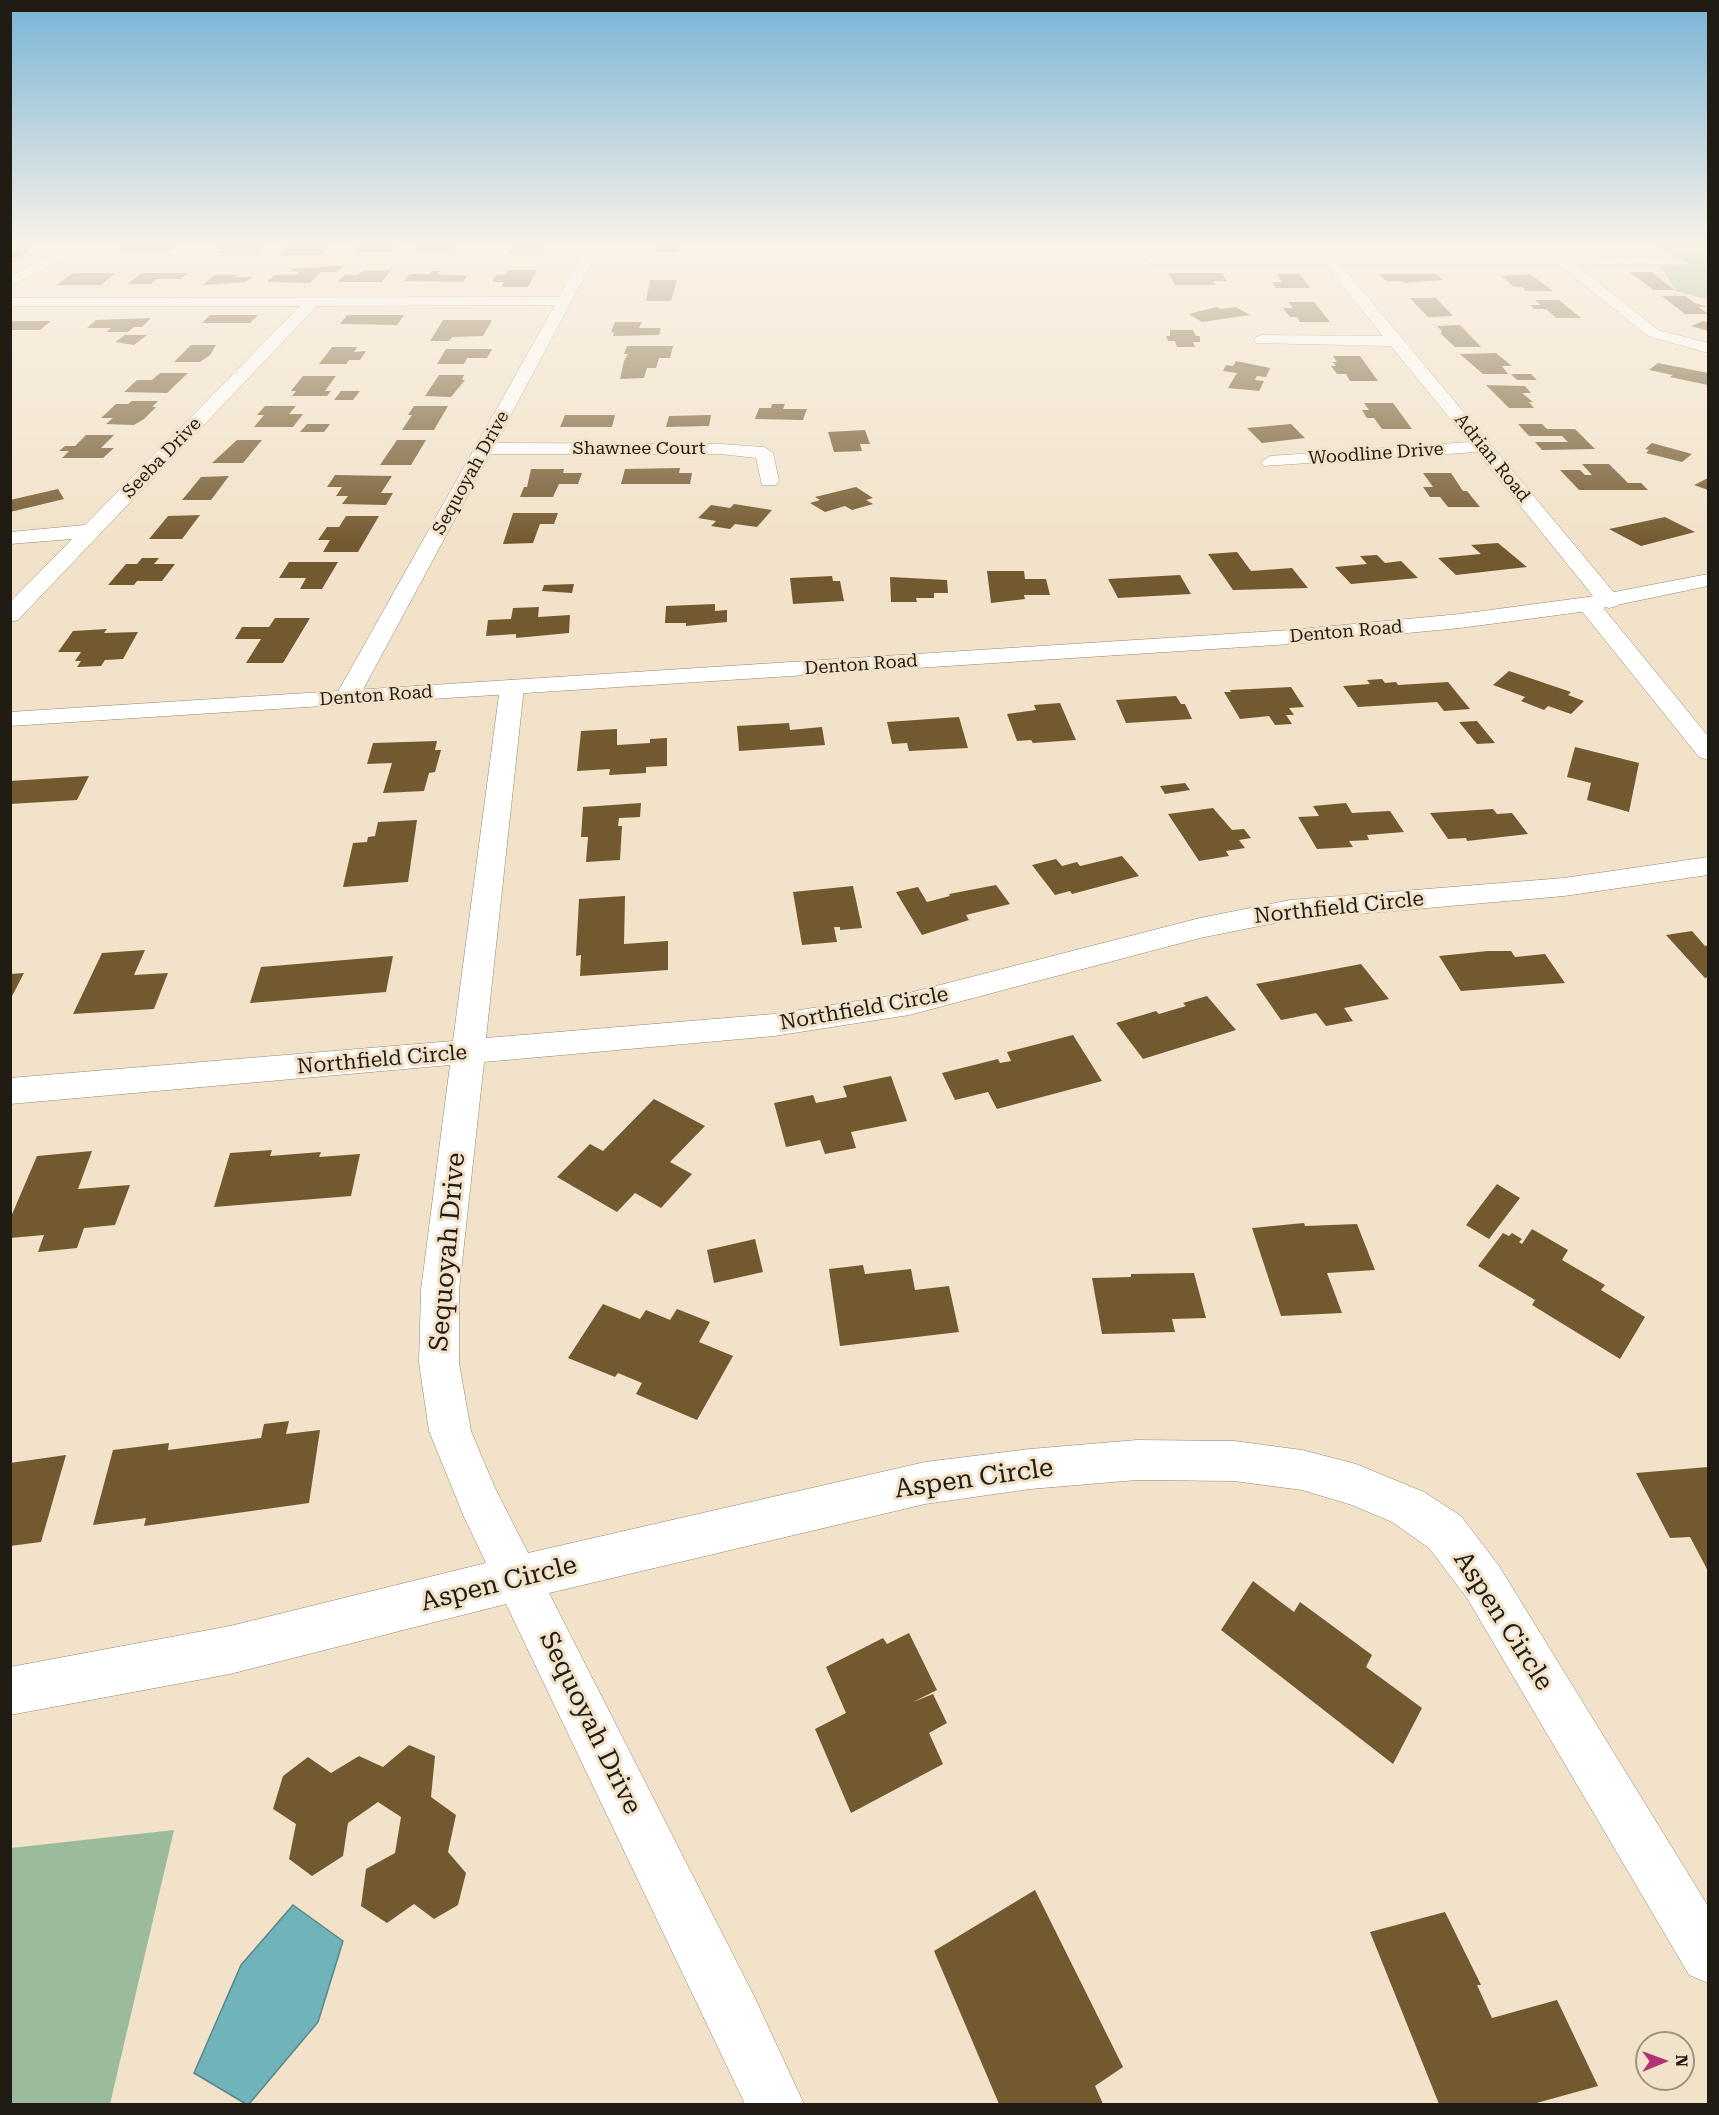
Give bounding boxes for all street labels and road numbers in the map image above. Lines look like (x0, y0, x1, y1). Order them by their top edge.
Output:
street label: Sequoyah Drive (428, 407, 514, 539)
street label: Adrian Road (1450, 409, 1534, 507)
street label: Seeba Drive (118, 413, 206, 503)
street label: Shawnee Court (573, 438, 705, 460)
street label: Woodline Drive (1308, 439, 1444, 469)
street label: Denton Road (1289, 616, 1403, 648)
street label: Denton Road (804, 650, 918, 680)
street label: Denton Road (319, 681, 433, 711)
street label: Northfield Circle (1253, 887, 1425, 929)
street label: Northfield Circle (778, 982, 950, 1036)
street label: Northfield Circle (296, 1040, 468, 1080)
street label: Sequoyah Drive (424, 1151, 472, 1353)
street label: Aspen Circle (893, 1452, 1055, 1506)
street label: Aspen Circle (1446, 1546, 1560, 1696)
street label: Aspen Circle (418, 1550, 580, 1618)
street label: Sequoyah Drive (532, 1627, 648, 1819)

